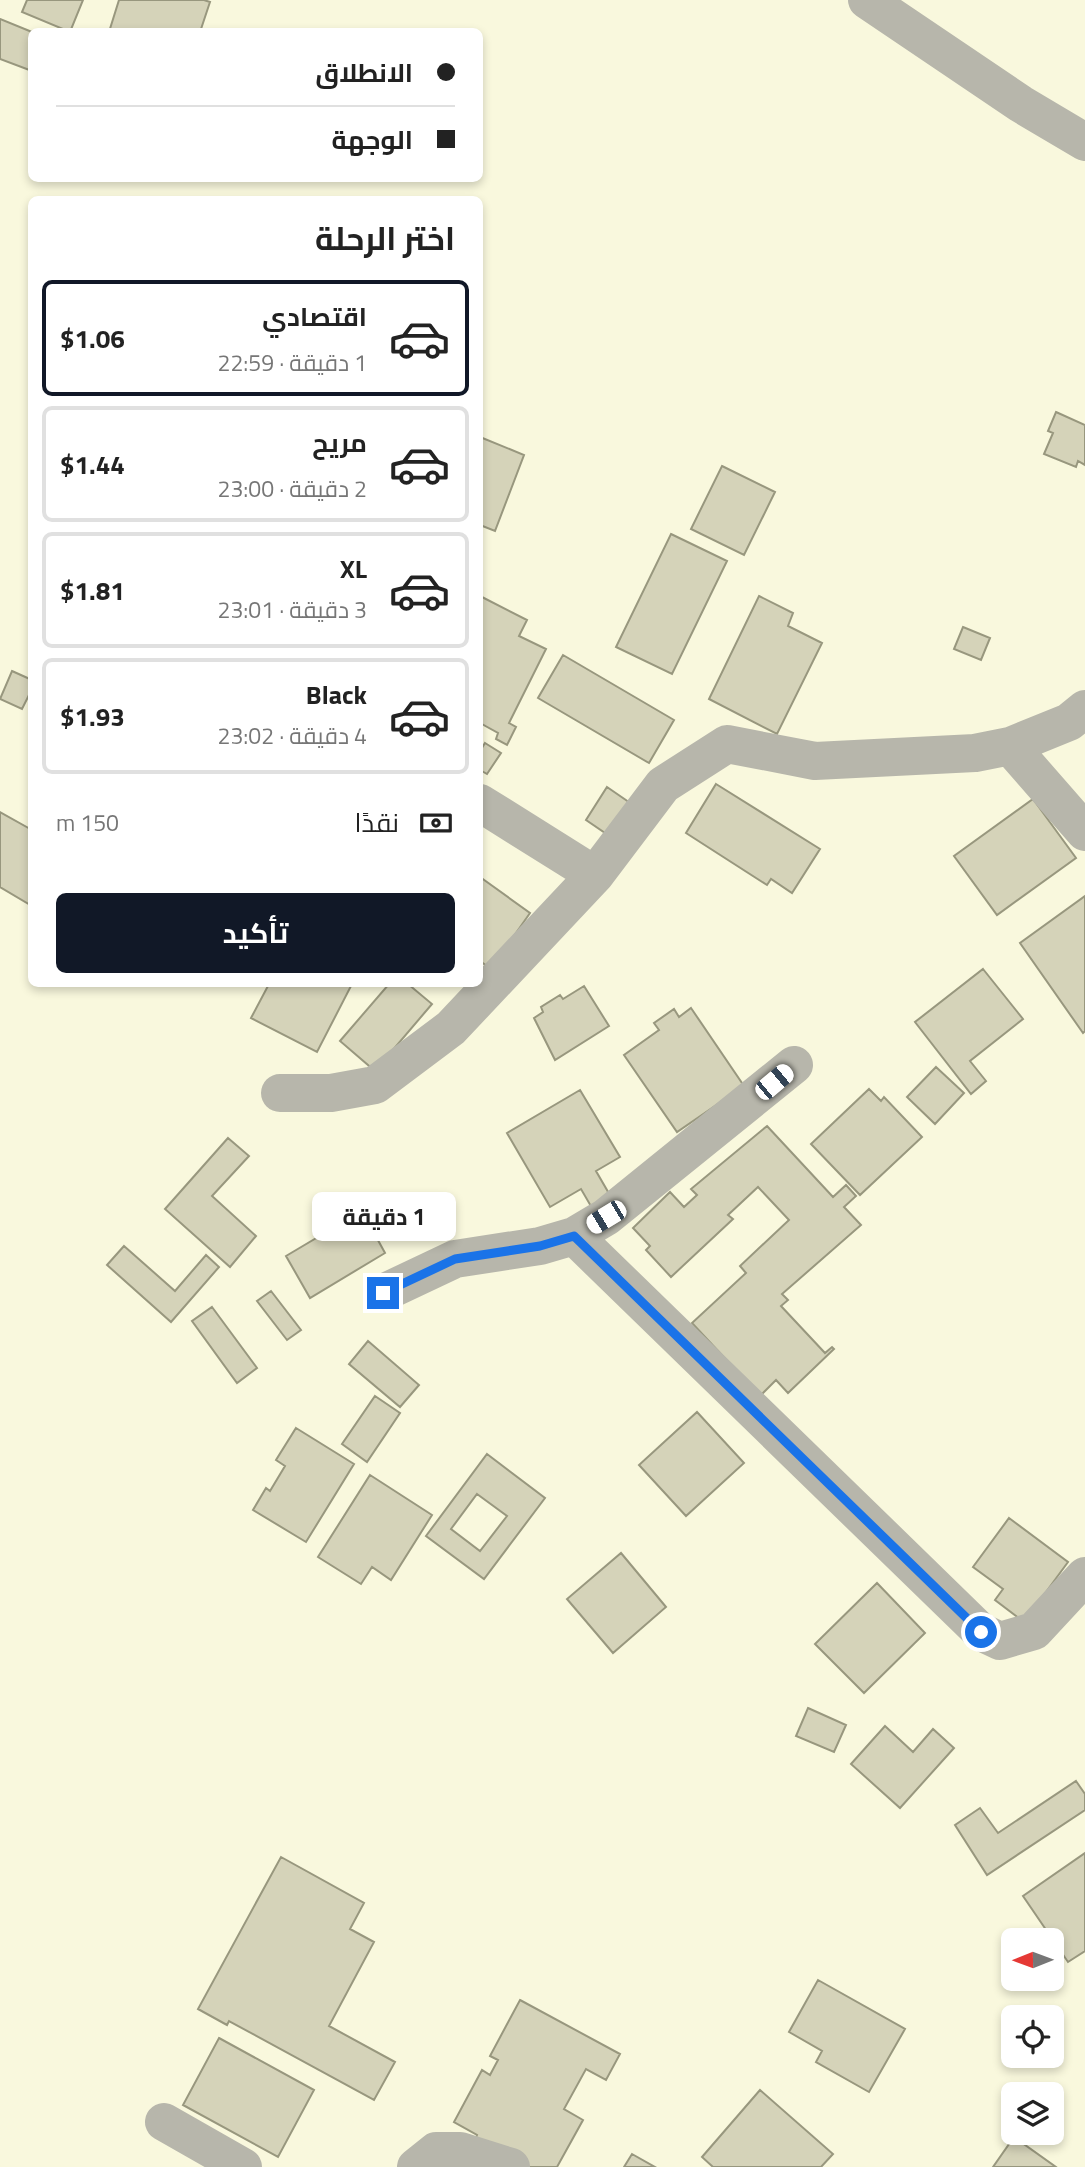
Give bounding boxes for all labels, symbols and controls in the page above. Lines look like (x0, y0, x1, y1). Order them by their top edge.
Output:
text: الانطلاق (315, 53, 413, 92)
text: الوجهة (332, 120, 413, 159)
text: اختر الرحلة (315, 214, 455, 262)
text: اقتصادي (262, 297, 367, 336)
icon: car (388, 307, 451, 370)
text: $1.06 (60, 319, 125, 358)
text: 1 دقيقة · 22:59 (218, 345, 367, 380)
text: مريح (312, 423, 367, 462)
icon: car (388, 433, 451, 496)
text: $1.44 (60, 445, 125, 484)
text: 2 دقيقة · 23:00 (218, 471, 367, 506)
text: XL (340, 549, 367, 588)
icon: car (388, 559, 451, 622)
text: $1.81 (60, 571, 125, 610)
text: 3 دقيقة · 23:01 (218, 592, 367, 627)
text: Black (306, 675, 367, 714)
icon: car (388, 685, 451, 748)
text: $1.93 (60, 697, 125, 736)
text: 4 دقيقة · 23:02 (218, 718, 367, 753)
text: نقدًا (355, 803, 399, 842)
icon: cash (417, 804, 455, 842)
text: 150 m (56, 805, 119, 840)
button: تأكيد (56, 893, 455, 973)
car (752, 1060, 797, 1104)
callout: 1 دقيقة (311, 1192, 455, 1240)
car (583, 1197, 630, 1237)
text: 1 دقيقة (343, 1199, 425, 1234)
route end (367, 1277, 399, 1309)
route start (965, 1616, 997, 1648)
north arrow (1001, 1928, 1064, 1992)
map controls (1001, 1928, 1064, 2145)
button: locate (1001, 2005, 1064, 2068)
button: layers (1001, 2082, 1064, 2145)

